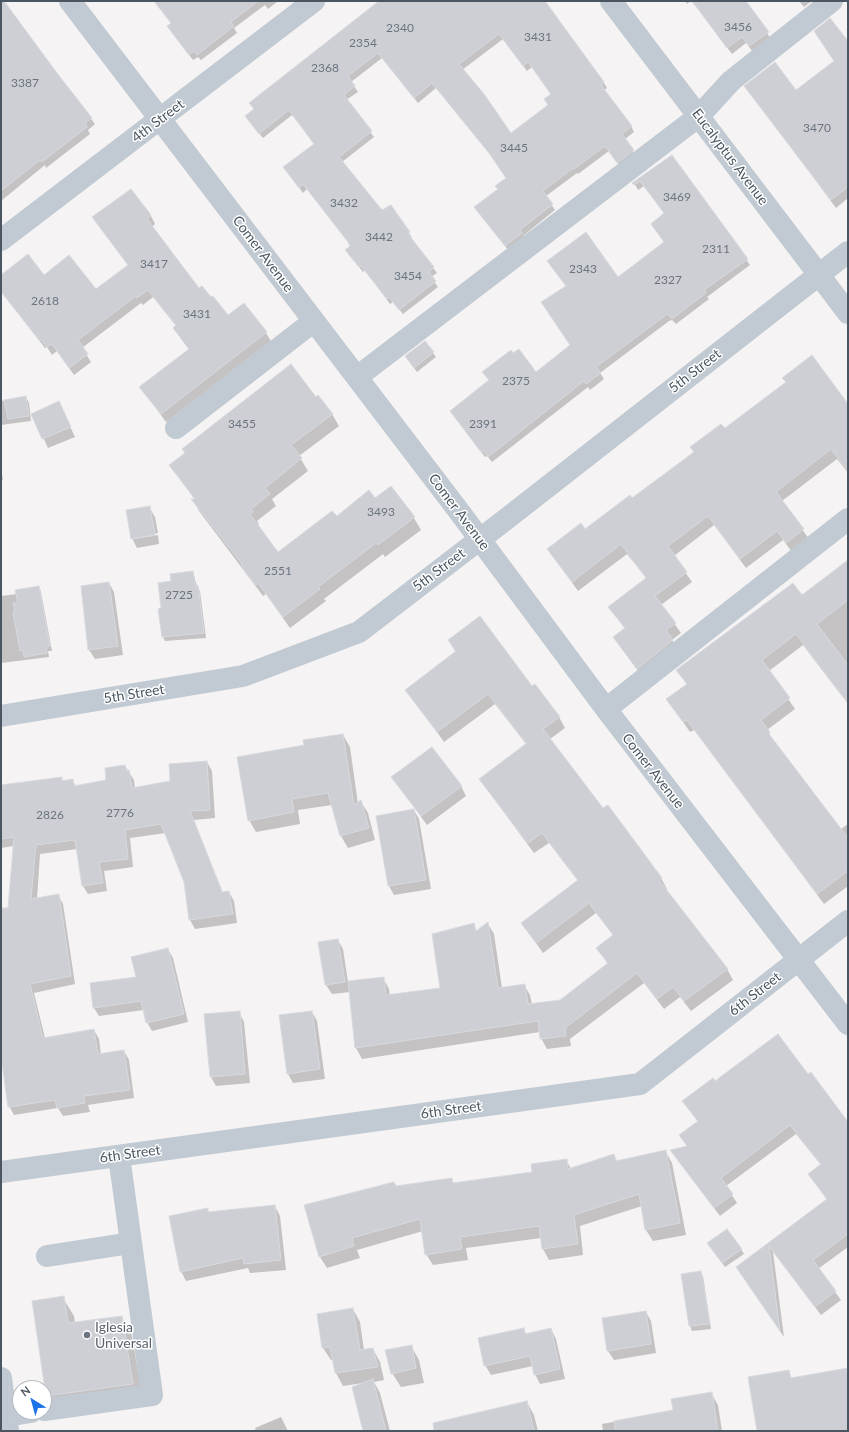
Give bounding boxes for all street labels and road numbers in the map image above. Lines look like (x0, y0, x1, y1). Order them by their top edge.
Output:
street label: 4th Street (128, 96, 188, 146)
street label: Eucalyptus Avenue (688, 105, 772, 209)
street label: Comer Avenue (229, 213, 297, 295)
street label: 5th Street (666, 345, 724, 397)
street label: Comer Avenue (425, 471, 493, 553)
street label: 5th Street (409, 545, 469, 595)
street label: 5th Street (102, 681, 166, 707)
street label: Comer Avenue (618, 730, 688, 812)
street label: 6th Street (726, 968, 784, 1020)
street label: 6th Street (419, 1097, 483, 1123)
street label: 6th Street (98, 1141, 162, 1167)

